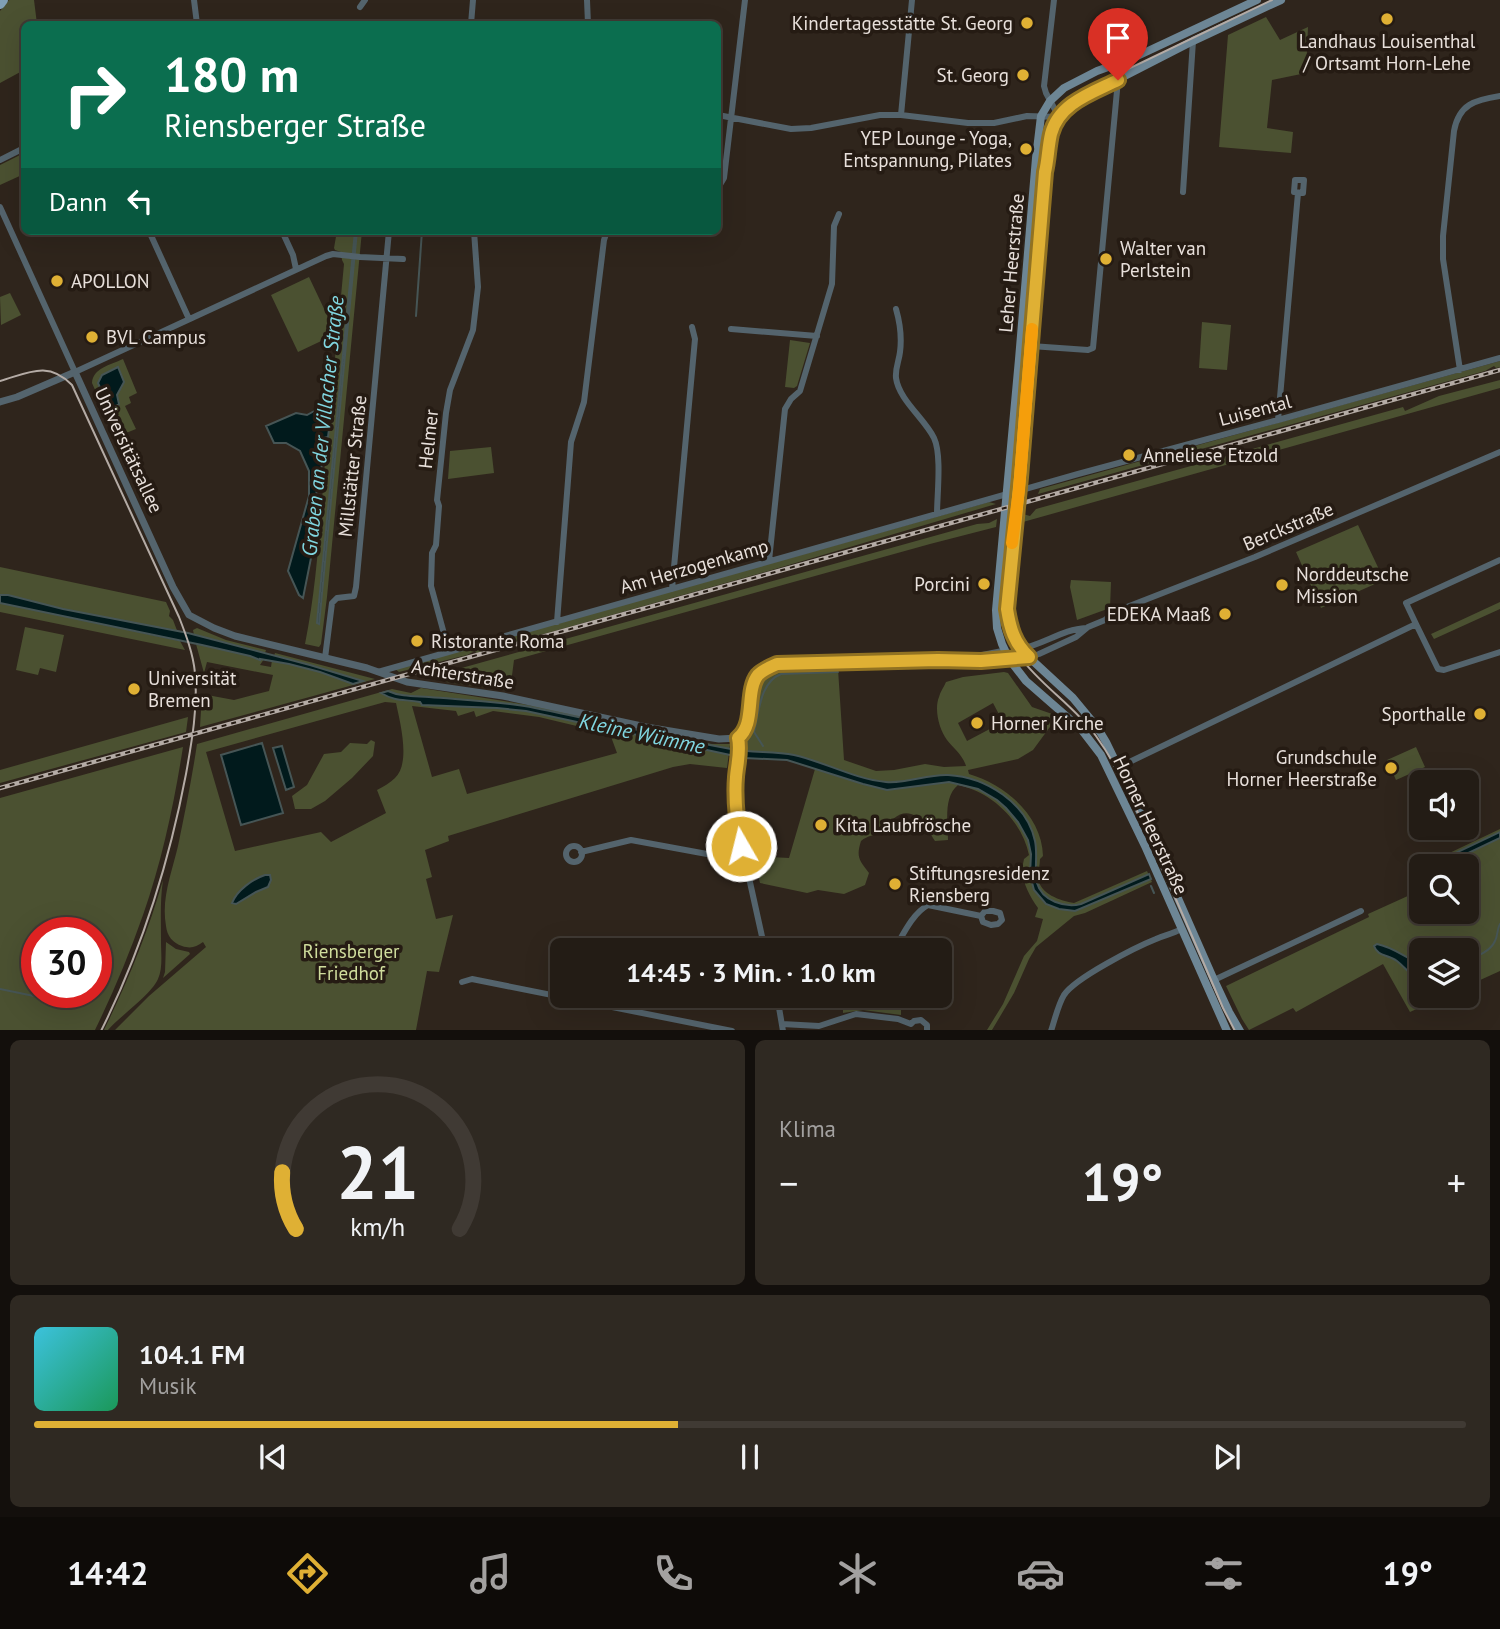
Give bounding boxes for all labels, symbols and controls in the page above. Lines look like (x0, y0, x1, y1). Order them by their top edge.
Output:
pin (1088, 8, 1148, 80)
place label: Kindertagesstätte St. Georg (792, 11, 1013, 35)
marker: Landhaus Louisenthal / Ortsamt Horn-Lehe (1379, 11, 1395, 27)
marker: Kindertagesstätte St. Georg (1019, 15, 1035, 31)
icon: arrive (1099, 19, 1137, 57)
place label: Landhaus Louisenthal / Ortsamt Horn-Lehe (1299, 29, 1476, 75)
text: 180 m (164, 42, 299, 106)
icon: right (49, 49, 140, 140)
place label: St. Georg (937, 63, 1009, 87)
marker: St. Georg (1015, 67, 1031, 83)
text: Riensberger Straße (164, 104, 426, 146)
place label: YEP Lounge - Yoga, Entspannung, Pilates (843, 126, 1012, 172)
marker: YEP Lounge - Yoga, Entspannung, Pilates (1018, 141, 1034, 157)
icon: left (121, 182, 159, 220)
text: Dann (49, 185, 107, 218)
street label: Leher Heerstraße (993, 192, 1029, 334)
place label: Walter van Perlstein (1120, 236, 1206, 282)
marker: Walter van Perlstein (1098, 251, 1114, 267)
place label: APOLLON (71, 269, 150, 293)
marker: APOLLON (49, 273, 65, 289)
water label: Graben an der Villacher Straße (295, 294, 350, 558)
place label: BVL Campus (106, 325, 206, 349)
marker: BVL Campus (84, 329, 100, 345)
street label: Universitätsallee (89, 383, 169, 517)
street label: Luisental (1216, 389, 1294, 431)
street label: Millstätter Straße (333, 394, 371, 538)
street label: Helmer (413, 408, 443, 470)
place label: Anneliese Etzold (1143, 443, 1278, 467)
marker: Anneliese Etzold (1121, 447, 1137, 463)
street label: Berckstraße (1239, 496, 1337, 556)
street label: Am Herzogenkamp (617, 533, 771, 599)
place label: Norddeutsche Mission (1296, 562, 1409, 608)
place label: Porcini (914, 572, 970, 596)
marker: Porcini (976, 576, 992, 592)
marker: Norddeutsche Mission (1274, 577, 1290, 593)
place label: EDEKA Maaß (1107, 602, 1211, 626)
marker: EDEKA Maaß (1217, 606, 1233, 622)
place label: Ristorante Roma (431, 629, 564, 653)
marker: Ristorante Roma (409, 633, 425, 649)
street label: Achterstraße (410, 654, 516, 694)
place label: Universität Bremen (148, 666, 237, 712)
marker: Universität Bremen (126, 681, 142, 697)
place label: Sporthalle (1381, 702, 1466, 726)
marker: Sporthalle (1472, 706, 1488, 722)
water label: Kleine Wümme (577, 707, 708, 760)
place label: Horner Kirche (991, 711, 1104, 735)
marker: Horner Kirche (969, 715, 985, 731)
place label: Grundschule Horner Heerstraße (1226, 745, 1377, 791)
street label: Horner Heerstraße (1108, 752, 1194, 898)
marker: Grundschule Horner Heerstraße (1383, 760, 1399, 776)
map controls (1409, 770, 1479, 1008)
button: sound (1409, 770, 1479, 840)
position arrow (704, 809, 778, 883)
place label: Kita Laubfrösche (835, 813, 971, 837)
marker: Kita Laubfrösche (813, 817, 829, 833)
button: search (1409, 854, 1479, 924)
place label: Stiftungsresidenz Riensberg (909, 861, 1050, 907)
marker: Stiftungsresidenz Riensberg (887, 876, 903, 892)
speed limit sign: 30 (21, 917, 112, 1008)
button: layers (1409, 938, 1479, 1008)
park label: Riensberger Friedhof (302, 939, 400, 985)
text: 14:45 · 3 Min. · 1.0 km (626, 956, 876, 989)
text: Klima (779, 1114, 836, 1143)
text: 21 (336, 1125, 419, 1219)
text: 19° (1082, 1148, 1163, 1215)
text: − (779, 1158, 798, 1207)
text: + (1447, 1158, 1466, 1207)
text: km/h (350, 1210, 405, 1242)
text: 104.1 FM (139, 1338, 245, 1371)
text: Musik (139, 1371, 196, 1400)
icon: previous (254, 1438, 292, 1476)
icon: pause (731, 1438, 769, 1476)
icon: next (1208, 1438, 1246, 1476)
icon: directions (283, 1549, 332, 1598)
icon: music (466, 1549, 515, 1598)
icon: phone (649, 1549, 698, 1598)
icon: climate (833, 1549, 882, 1598)
icon: car (1016, 1549, 1065, 1598)
icon: filters (1199, 1549, 1248, 1598)
text: 14:42 (67, 1552, 148, 1594)
text: 19° (1383, 1552, 1433, 1594)

